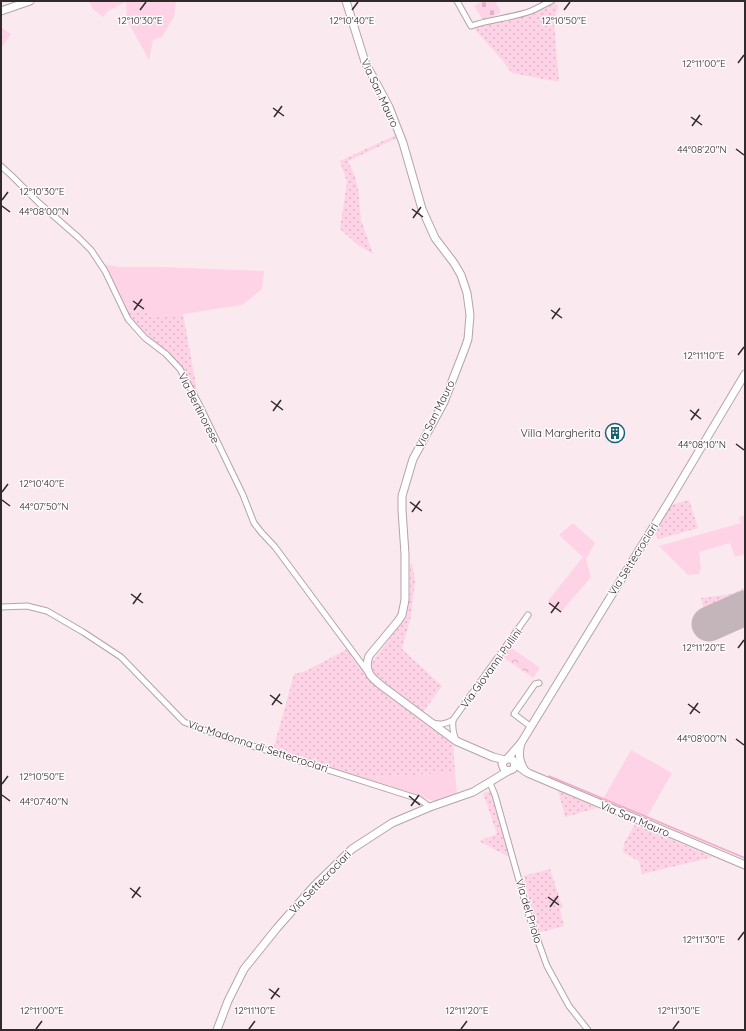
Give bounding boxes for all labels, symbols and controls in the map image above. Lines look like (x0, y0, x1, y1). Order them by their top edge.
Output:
text: 12°10'30"E (118, 14, 163, 27)
text: 12°10'40"E (330, 14, 375, 27)
text: 12°10'50"E (541, 14, 587, 27)
street label: Via San Mauro (358, 56, 402, 130)
text: 12°11'00"E (682, 57, 726, 70)
text: 44°08'20"N (677, 143, 727, 156)
text: 12°10'30"E (20, 185, 65, 198)
text: 44°08'00"N (19, 205, 69, 218)
text: 12°11'10"E (683, 349, 725, 362)
street label: Via Bertinorese (175, 370, 223, 446)
street label: Via San Mauro (412, 377, 458, 450)
building icon: Villa Margherita (604, 422, 626, 444)
place label: Villa Margherita (520, 426, 601, 440)
text: 44°08'10"N (678, 438, 726, 451)
text: 12°10'40"E (20, 477, 65, 490)
text: 44°07'50"N (20, 500, 68, 513)
street label: Via Settecrociari (605, 520, 661, 598)
street label: Via Giovanni Pullini (457, 625, 525, 711)
text: 12°11'20"E (683, 641, 726, 654)
street label: Via Madonna di Settecrociari (186, 717, 330, 775)
text: 44°08'00"N (677, 732, 727, 745)
text: 12°10'50"E (19, 770, 65, 783)
text: 44°07'40"N (20, 795, 68, 808)
street label: Via San Mauro (598, 798, 672, 840)
street label: Via Settecrociari (286, 847, 354, 917)
street label: Via del Priolo (513, 877, 546, 945)
text: 12°11'30"E (683, 933, 726, 946)
text: 12°11'00"E (20, 1004, 64, 1017)
text: 12°11'10"E (234, 1004, 276, 1017)
text: 12°11'20"E (446, 1004, 489, 1017)
text: 12°11'30"E (658, 1004, 701, 1017)

